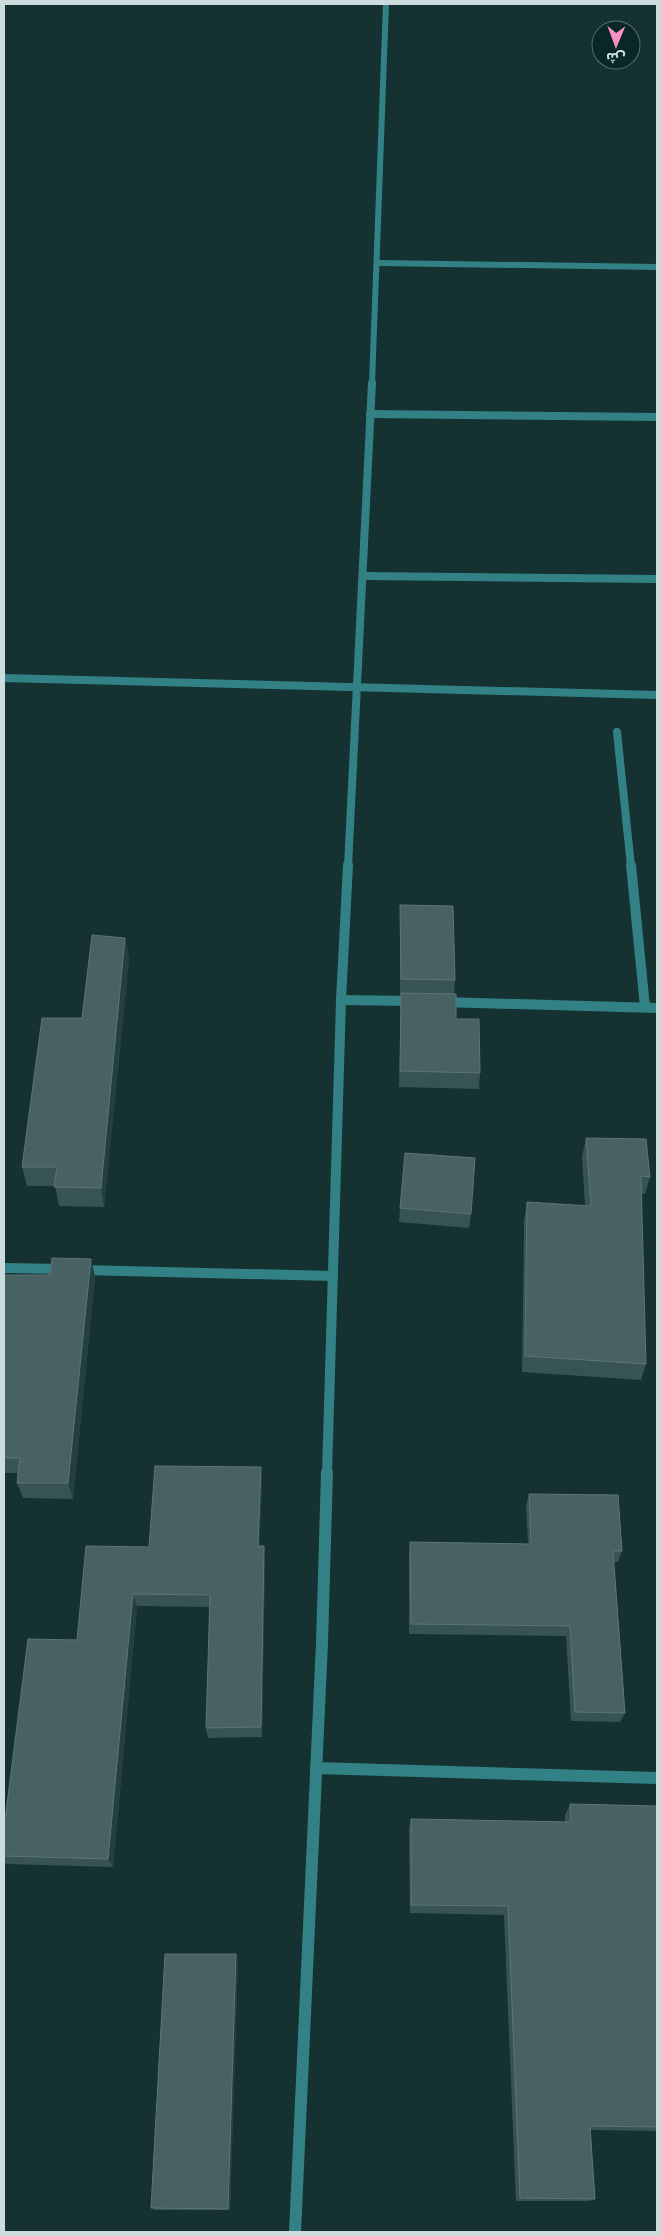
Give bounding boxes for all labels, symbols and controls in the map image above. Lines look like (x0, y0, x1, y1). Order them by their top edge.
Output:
north arrow (591, 20, 641, 70)
text: ش (606, 50, 626, 66)

